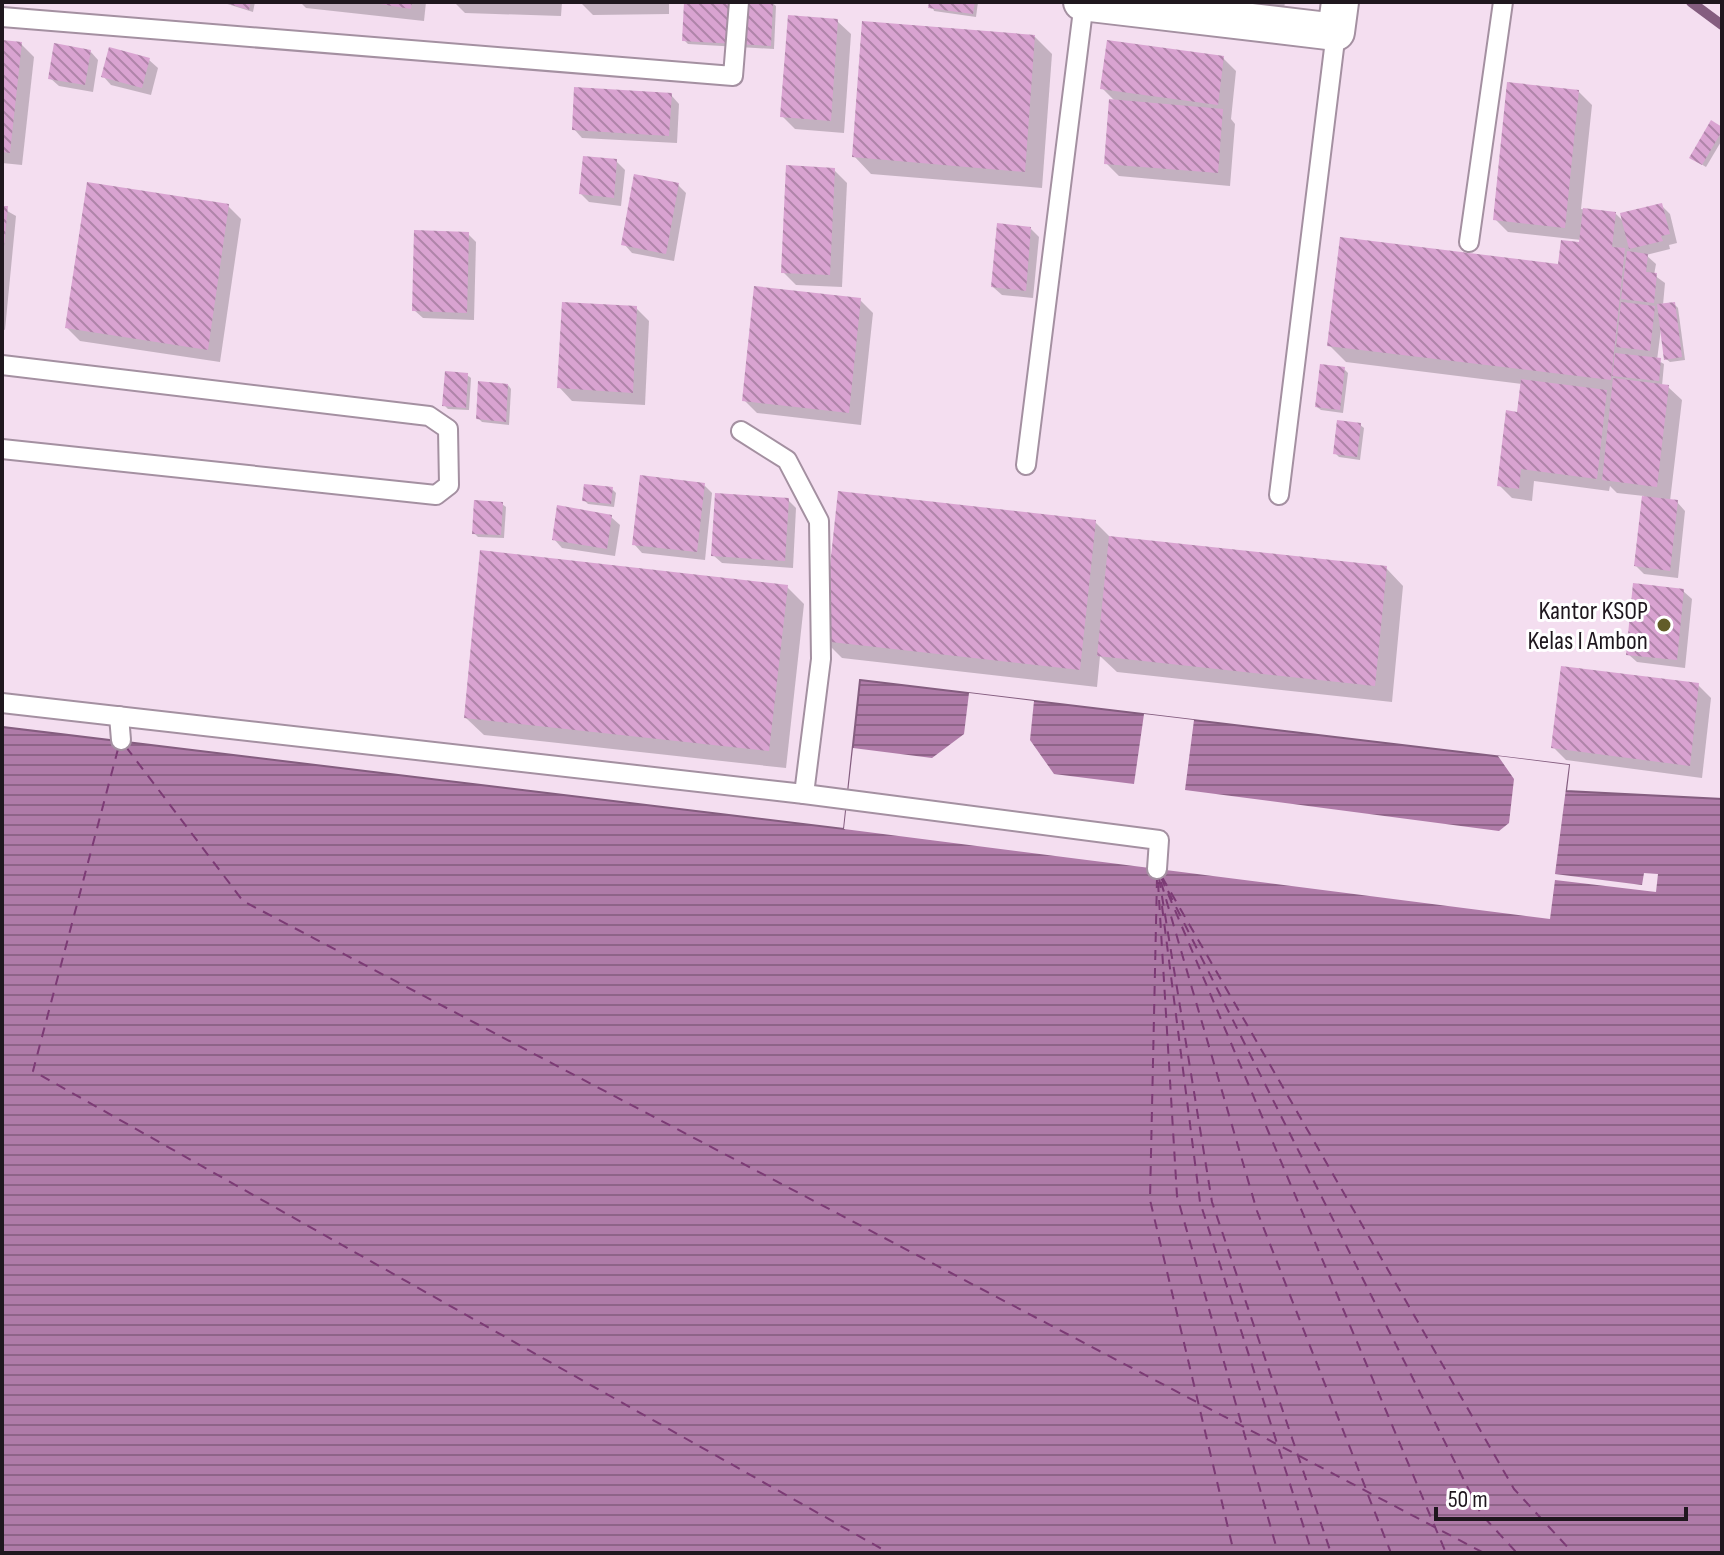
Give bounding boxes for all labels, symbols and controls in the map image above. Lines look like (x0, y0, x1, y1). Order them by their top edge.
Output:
place label: Kantor KSOP Kelas I Ambon (1528, 596, 1648, 657)
marker: Kantor KSOP Kelas I Ambon (1655, 616, 1673, 634)
scale bar (1436, 1471, 1686, 1521)
text: 50 m (1448, 1485, 1488, 1514)

